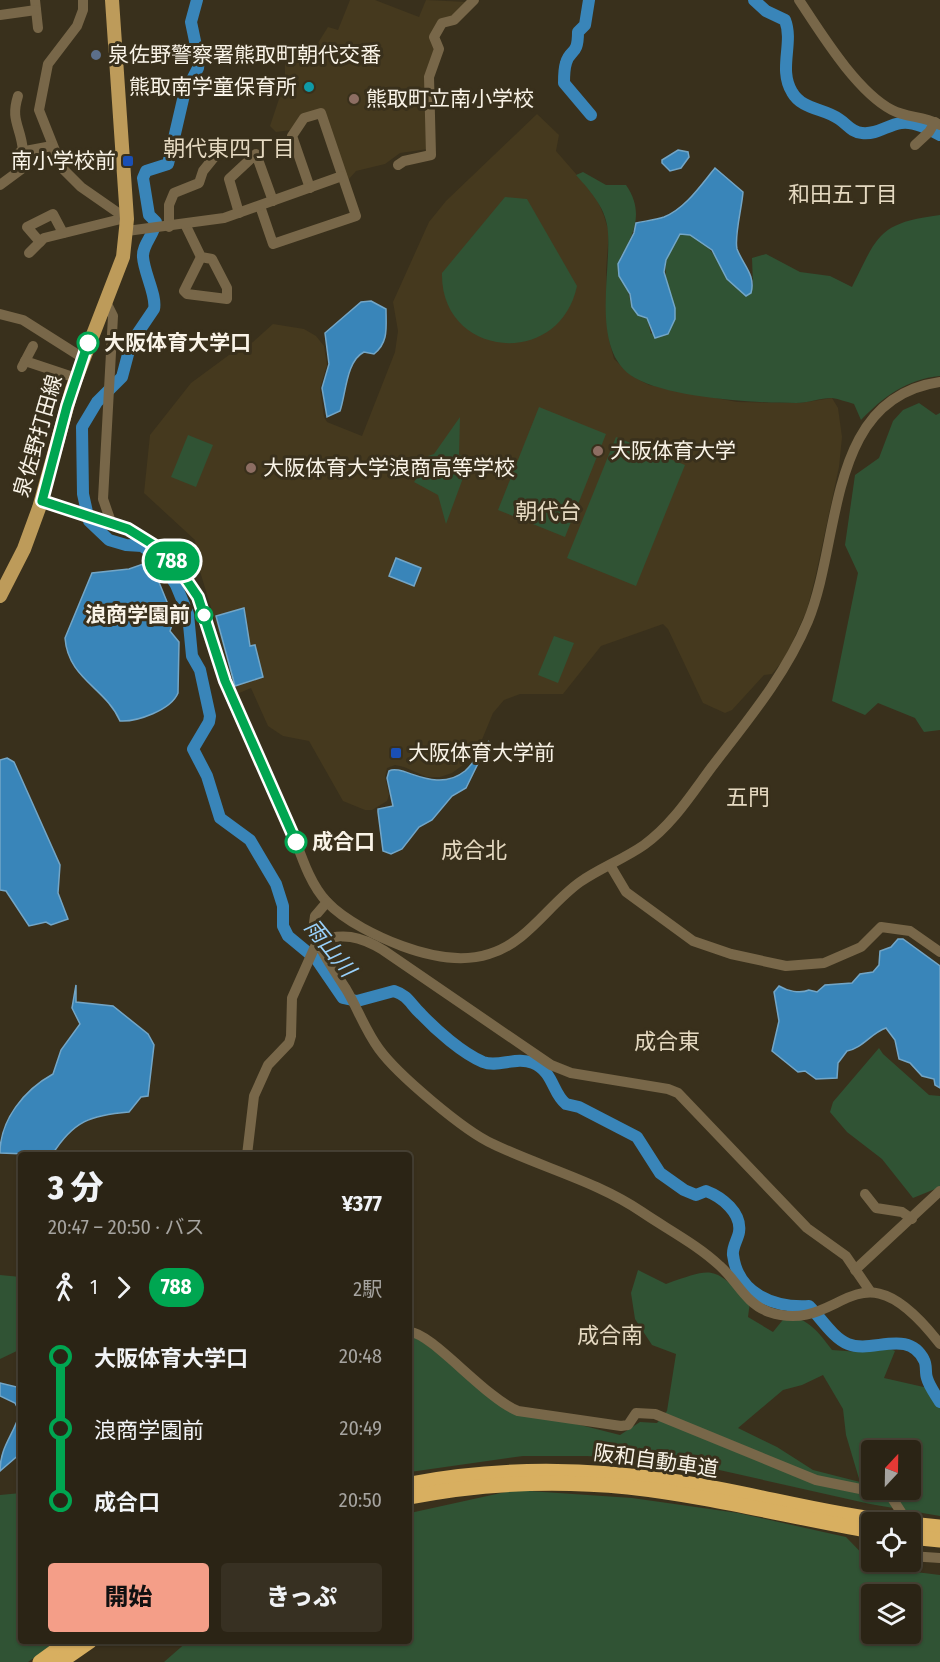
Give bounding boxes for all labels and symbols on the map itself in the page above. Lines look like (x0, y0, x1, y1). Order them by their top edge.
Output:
place label: 泉佐野警察署熊取町朝代交番 (108, 42, 381, 68)
marker: 泉佐野警察署熊取町朝代交番 (89, 48, 103, 62)
place label: 熊取南学童保育所 (129, 74, 297, 100)
marker: 熊取南学童保育所 (302, 80, 316, 94)
place label: 熊取町立南小学校 (366, 86, 534, 112)
marker: 熊取町立南小学校 (347, 92, 361, 106)
district label: 朝代東四丁目 (163, 135, 295, 162)
place label: 南小学校前 (11, 148, 116, 174)
marker: 南小学校前 (121, 154, 135, 168)
district label: 和田五丁目 (788, 181, 898, 208)
place label: 大阪体育大学口 (104, 330, 251, 356)
marker: 大阪体育大学口 (77, 332, 99, 354)
street label: 泉佐野打田線 (8, 372, 68, 500)
place label: 大阪体育大学 (610, 438, 736, 464)
marker: 大阪体育大学 (591, 444, 605, 458)
place label: 大阪体育大学浪商高等学校 (263, 455, 515, 481)
marker: 大阪体育大学浪商高等学校 (244, 461, 258, 475)
district label: 朝代台 (515, 498, 581, 525)
line badge: 788 (138, 542, 207, 580)
place label: 浪商学園前 (85, 602, 190, 628)
marker: 浪商学園前 (195, 606, 213, 624)
place label: 大阪体育大学前 (408, 740, 555, 766)
marker: 大阪体育大学前 (389, 746, 403, 760)
district label: 五門 (726, 784, 770, 811)
place label: 成合口 (312, 829, 375, 855)
marker: 成合口 (285, 831, 307, 853)
district label: 成合北 (441, 837, 507, 864)
water label: 雨山川 (299, 914, 363, 984)
district label: 成合東 (634, 1028, 700, 1055)
district label: 成合南 (577, 1322, 643, 1349)
street label: 阪和自動車道 (592, 1439, 720, 1483)
north arrow (861, 1440, 921, 1500)

